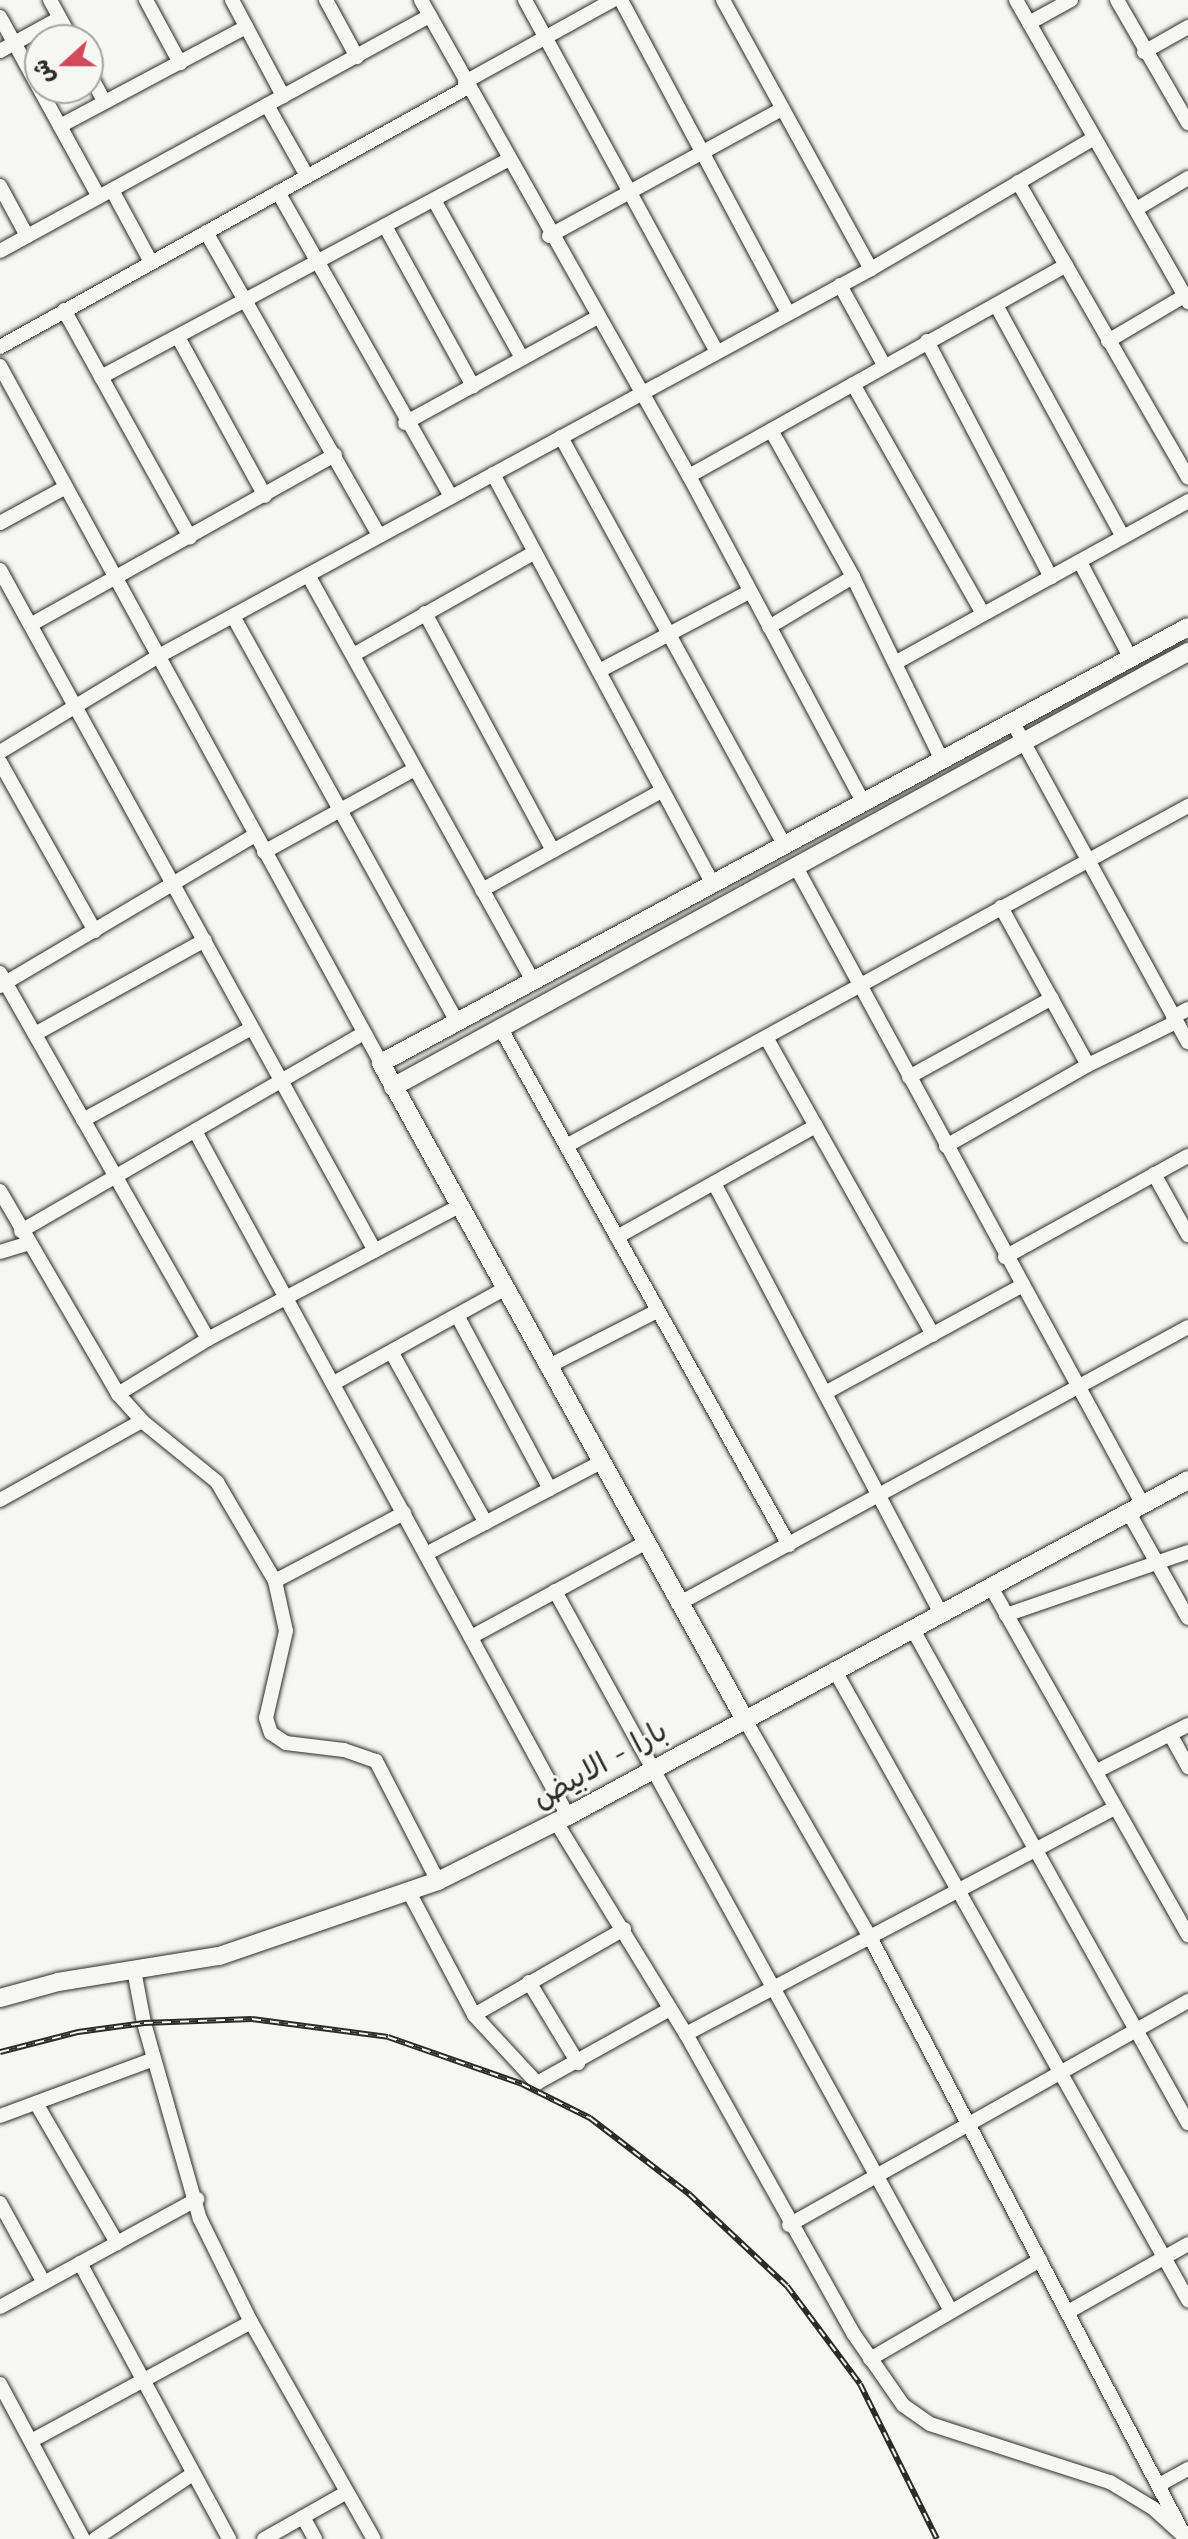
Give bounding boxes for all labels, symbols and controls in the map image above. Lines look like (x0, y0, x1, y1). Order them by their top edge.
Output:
north arrow (24, 24, 104, 104)
text: ش (27, 56, 60, 88)
street label: بارا - الابيض (526, 1713, 674, 1817)

